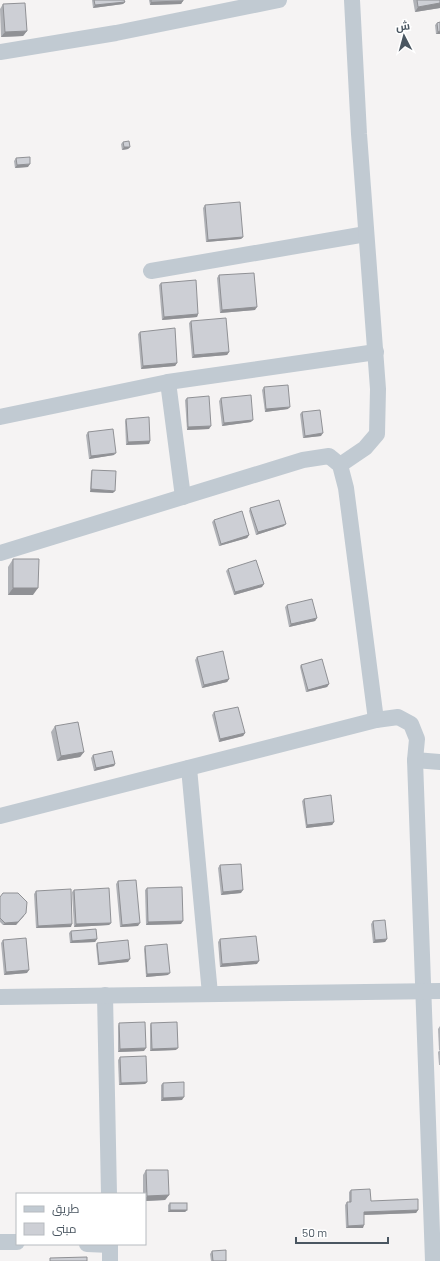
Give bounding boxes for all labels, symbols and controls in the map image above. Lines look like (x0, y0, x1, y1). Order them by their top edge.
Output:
north arrow (384, 16, 424, 56)
text: ش (395, 18, 411, 34)
legend (16, 1193, 146, 1245)
text: طريق (52, 1201, 80, 1216)
scale bar (296, 1219, 388, 1245)
text: مبنى (52, 1221, 77, 1236)
text: 50 m (302, 1225, 327, 1239)

